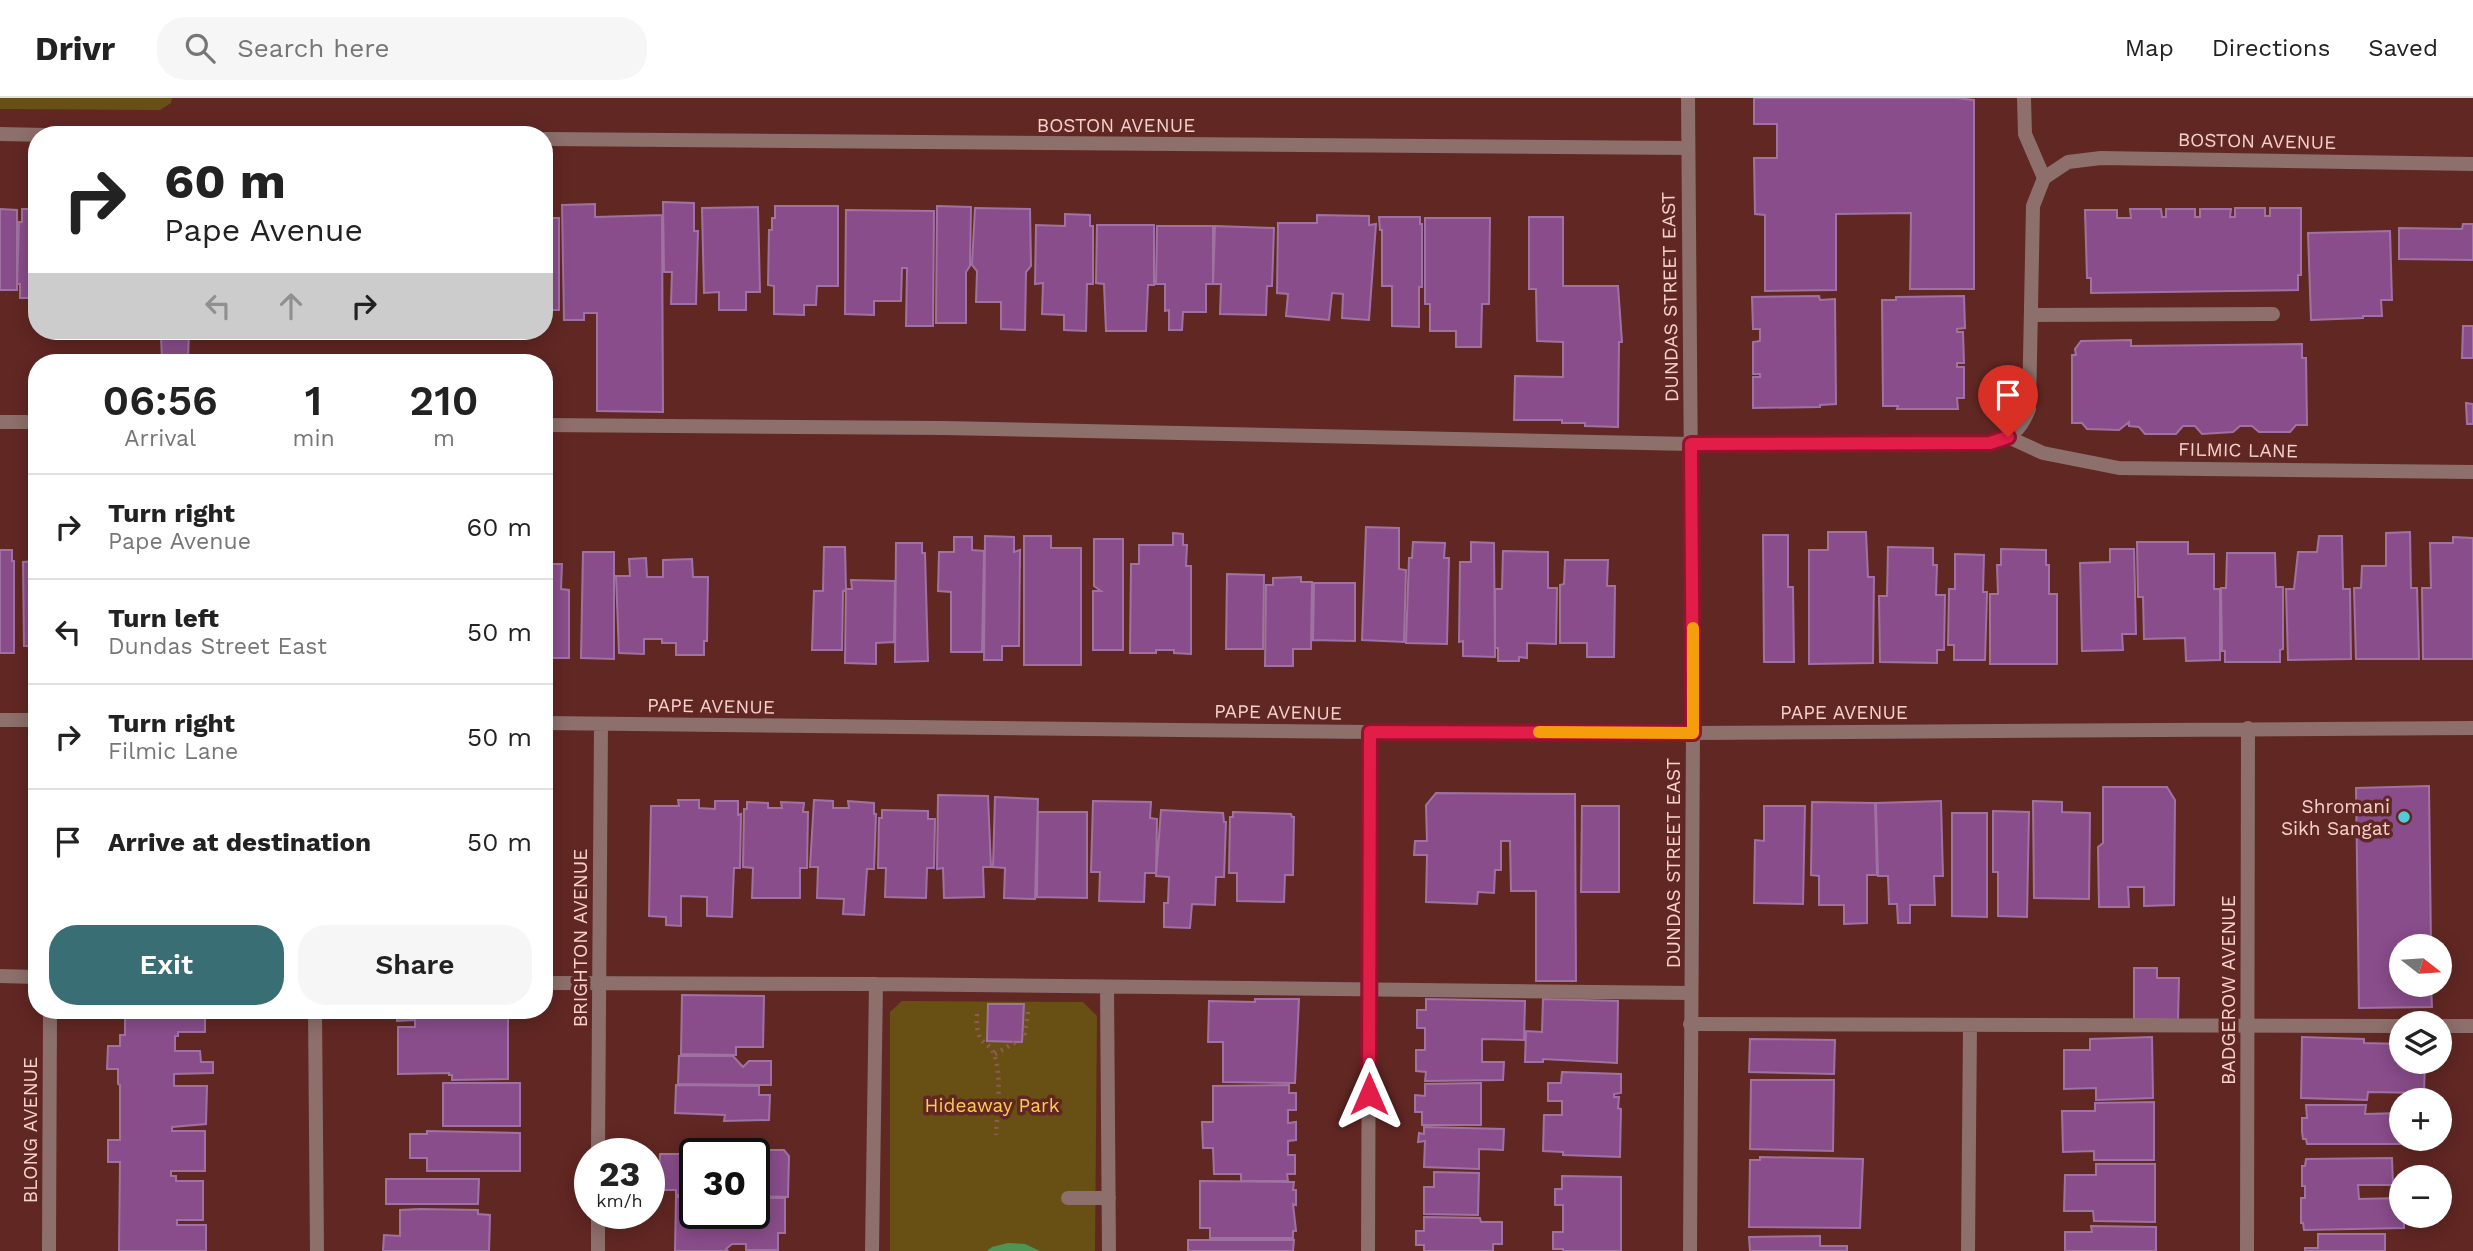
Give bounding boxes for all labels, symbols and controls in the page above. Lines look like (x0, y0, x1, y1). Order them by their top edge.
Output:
search box (157, 17, 647, 80)
text: Drivr (35, 29, 115, 68)
icon: search (181, 29, 219, 67)
text: Search here (237, 33, 390, 63)
text: Map (2125, 34, 2174, 62)
text: Directions (2212, 34, 2330, 62)
text: Saved (2368, 34, 2438, 62)
street label: BOSTON AVENUE (1037, 114, 1195, 137)
street label: BOSTON AVENUE (2178, 128, 2336, 154)
text: 60 m (164, 152, 286, 210)
icon: right (49, 154, 140, 245)
street label: DUNDAS STREET EAST (1657, 192, 1683, 402)
text: Pape Avenue (164, 211, 363, 249)
icon: left (199, 287, 237, 325)
icon: ahead (272, 287, 310, 325)
icon: right (345, 287, 383, 325)
pin (1978, 365, 2038, 437)
text: 06:56 (103, 376, 218, 425)
text: 1 (305, 376, 322, 425)
text: 210 (409, 376, 478, 425)
icon: arrive (1989, 376, 2027, 414)
text: Arrival (124, 425, 196, 452)
text: min (292, 425, 335, 452)
text: m (433, 425, 455, 452)
street label: FILMIC LANE (2178, 437, 2298, 463)
text: Turn right (108, 498, 235, 528)
icon: right (49, 508, 87, 546)
text: 60 m (466, 512, 532, 542)
text: Pape Avenue (108, 528, 251, 555)
text: Turn left (108, 603, 219, 633)
icon: left (49, 613, 87, 651)
text: 50 m (467, 617, 532, 647)
text: Dundas Street East (108, 633, 327, 660)
street label: PAPE AVENUE (647, 693, 775, 719)
street label: PAPE AVENUE (1214, 699, 1342, 725)
street label: PAPE AVENUE (1780, 701, 1908, 724)
text: Turn right (108, 708, 235, 738)
icon: right (49, 718, 87, 756)
text: 50 m (467, 722, 532, 752)
text: Filmic Lane (108, 738, 238, 765)
street label: DUNDAS STREET EAST (1662, 758, 1685, 968)
place label: Shromani Sikh Sangat (2281, 795, 2390, 840)
marker: Shromani Sikh Sangat (2396, 809, 2412, 825)
icon: arrive (49, 823, 87, 861)
text: Arrive at destination (108, 827, 371, 857)
text: 50 m (467, 827, 532, 857)
street label: BRIGHTON AVENUE (569, 849, 592, 1027)
street label: BADGEROW AVENUE (2217, 895, 2240, 1085)
button: Exit (49, 925, 284, 1005)
button: Share (298, 925, 532, 1005)
north arrow (2389, 934, 2452, 998)
map controls (2389, 934, 2452, 1228)
button: layers (2389, 1011, 2452, 1074)
street label: BLONG AVENUE (19, 1057, 42, 1203)
position arrow (1332, 1057, 1406, 1131)
button: + (2389, 1088, 2452, 1151)
park label: Hideaway Park (925, 1094, 1060, 1117)
speed limit sign: 30 (679, 1138, 770, 1229)
text: 23 (599, 1153, 640, 1195)
button: − (2389, 1165, 2452, 1228)
text: km/h (596, 1190, 643, 1211)

